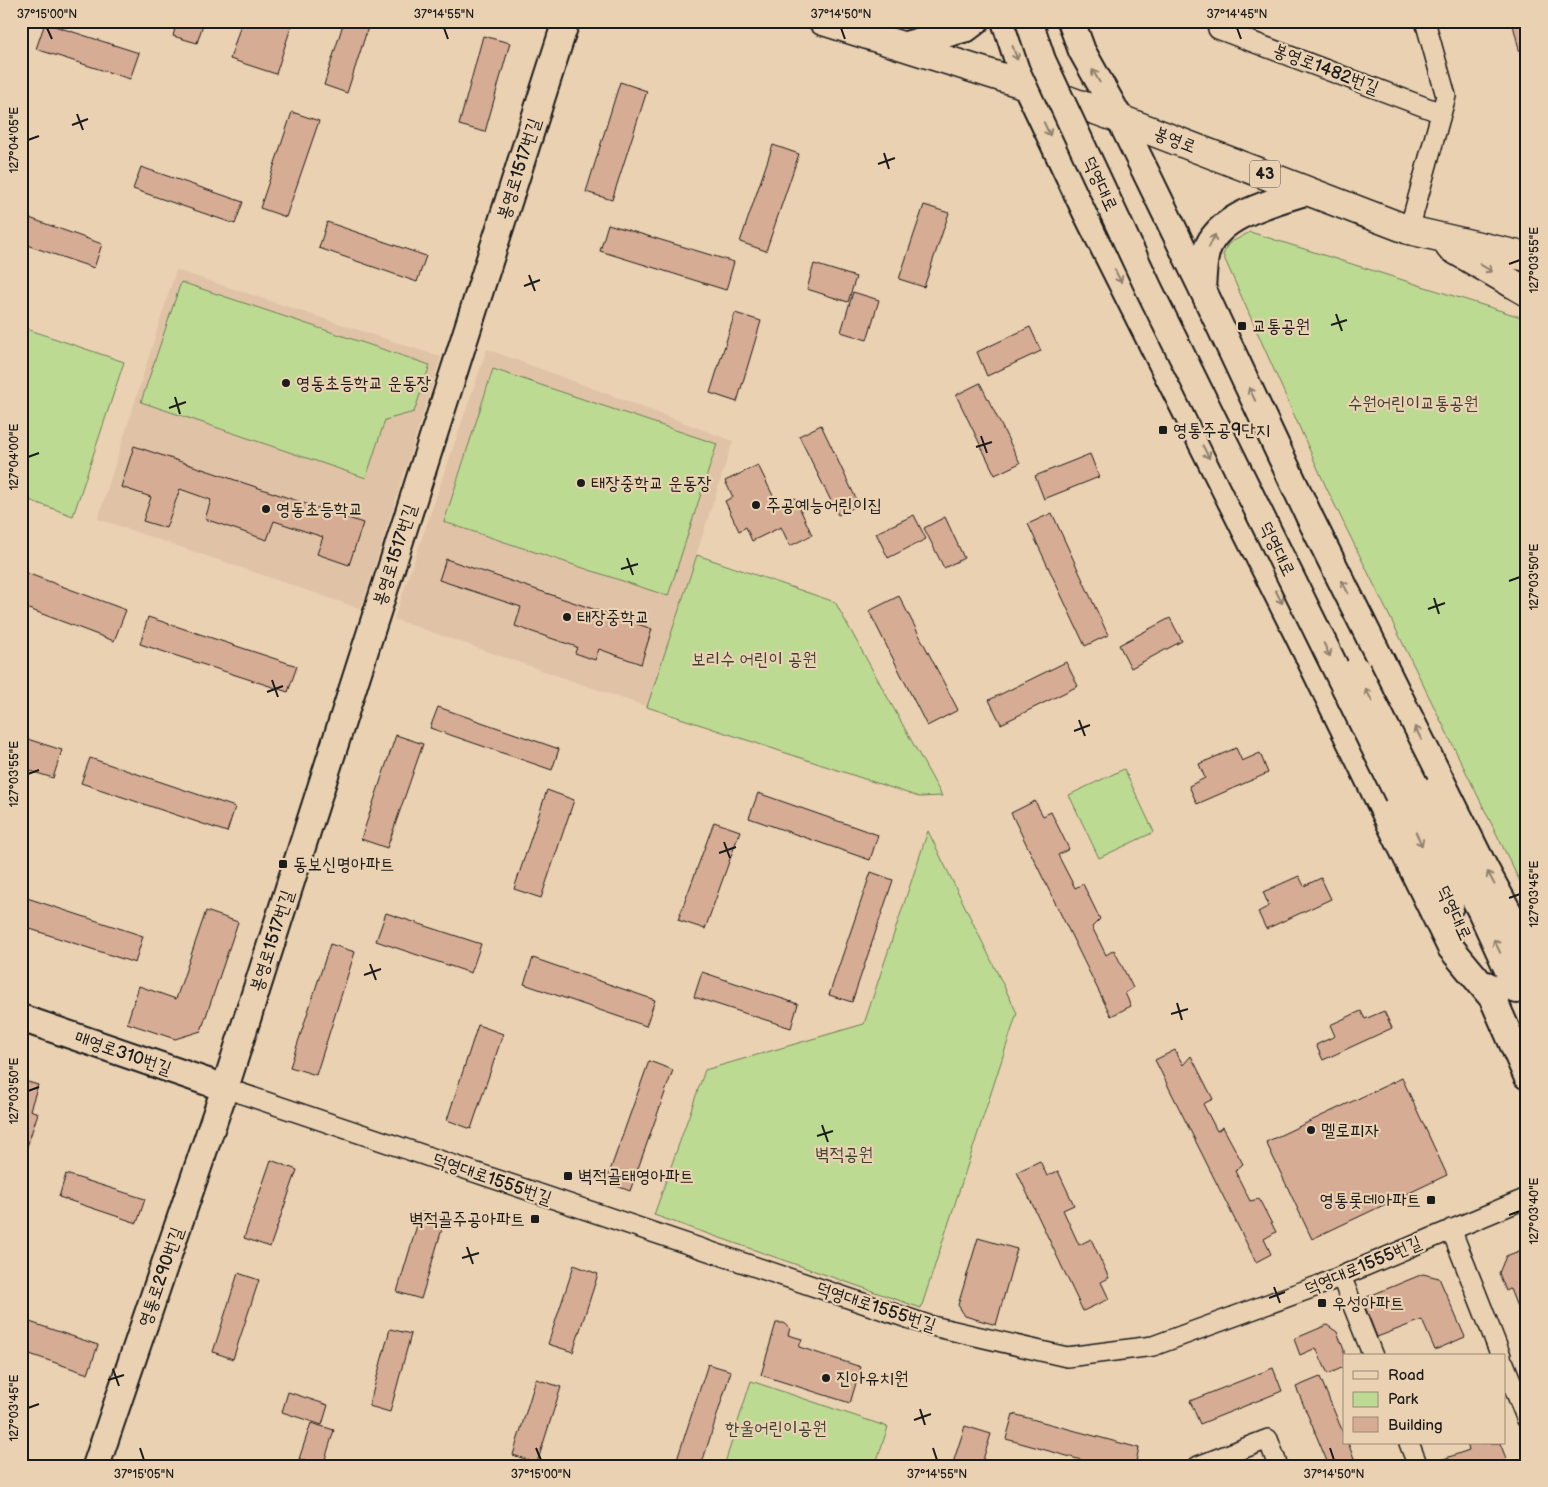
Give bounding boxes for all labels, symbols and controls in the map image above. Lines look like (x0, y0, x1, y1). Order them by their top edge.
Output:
text: 37°15'00"N (17, 7, 77, 22)
text: 37°14'55"N (414, 7, 474, 22)
text: 37°14'50"N (811, 7, 871, 22)
text: 37°14'45"N (1206, 7, 1268, 22)
street label: 봉영로1482번길 (1270, 39, 1382, 99)
one-way arrow (1011, 45, 1021, 61)
one-way arrow (1090, 70, 1100, 84)
text: 127°04'05"E (7, 107, 22, 173)
street label: 봉영로1517번길 (493, 115, 545, 222)
one-way arrow (1043, 121, 1052, 136)
street label: 봉영로 (1151, 122, 1199, 158)
street label: 덕영대로 (1078, 153, 1122, 215)
road number: 43 (1250, 160, 1280, 188)
text: 127°03'55"E (1527, 227, 1542, 293)
one-way arrow (1207, 234, 1217, 249)
one-way arrow (1479, 264, 1493, 274)
one-way arrow (1114, 268, 1123, 283)
place label: 교통공원 (1252, 316, 1310, 337)
marker: 교통공원 (1236, 320, 1248, 332)
place label: 영동초등학교 운동장 (296, 373, 431, 394)
marker: 영동초등학교 운동장 (280, 377, 292, 389)
one-way arrow (1246, 387, 1256, 402)
park label: 수원어린이교통공원 (1348, 393, 1478, 414)
place label: 영통주공9단지 (1173, 420, 1270, 441)
text: 127°04'00"E (7, 424, 22, 490)
marker: 영통주공9단지 (1157, 424, 1169, 436)
one-way arrow (1201, 445, 1211, 460)
place label: 태장중학교 운동장 (591, 473, 712, 494)
marker: 태장중학교 운동장 (575, 477, 587, 489)
place label: 주공예능어린이집 (766, 495, 882, 516)
place label: 영동초등학교 (276, 499, 363, 520)
marker: 주공예능어린이집 (750, 499, 762, 511)
street label: 봉영로1517번길 (369, 501, 421, 608)
marker: 영동초등학교 (260, 503, 272, 515)
street label: 덕영대로 (1255, 518, 1299, 580)
text: 127°03'50"E (1527, 544, 1542, 610)
one-way arrow (1340, 580, 1350, 595)
one-way arrow (1274, 590, 1284, 605)
place label: 태장중학교 (577, 607, 649, 628)
marker: 태장중학교 (561, 611, 573, 623)
one-way arrow (1323, 642, 1332, 657)
park label: 보리수 어린이 공원 (691, 649, 817, 670)
one-way arrow (1364, 688, 1374, 703)
one-way arrow (1413, 725, 1423, 740)
text: 127°03'55"E (7, 741, 22, 807)
one-way arrow (1415, 831, 1424, 846)
place label: 동보신명아파트 (293, 854, 394, 875)
marker: 동보신명아파트 (277, 858, 289, 870)
text: 127°03'45"E (1527, 860, 1542, 927)
one-way arrow (1485, 871, 1495, 886)
street label: 덕영대로 (1432, 882, 1476, 944)
street label: 봉영로1517번길 (246, 887, 298, 994)
one-way arrow (1491, 939, 1501, 954)
street label: 매영로310번길 (72, 1027, 175, 1080)
text: 127°03'50"E (7, 1058, 22, 1124)
place label: 멜로피자 (1321, 1120, 1379, 1141)
marker: 멜로피자 (1305, 1124, 1317, 1136)
park label: 벽적공원 (815, 1144, 873, 1165)
street label: 덕영대로1555번길 (430, 1149, 555, 1209)
place label: 벽적골태영아파트 (578, 1166, 694, 1187)
marker: 벽적골태영아파트 (562, 1170, 574, 1182)
text: 127°03'40"E (1527, 1177, 1542, 1245)
place label: 영통롯데아파트 (1320, 1190, 1421, 1211)
marker: 영통롯데아파트 (1425, 1194, 1437, 1206)
place label: 벽적골주공아파트 (409, 1209, 525, 1230)
marker: 벽적골주공아파트 (529, 1213, 541, 1225)
street label: 영통로290번길 (134, 1224, 188, 1330)
street label: 덕영대로1555번길 (1301, 1232, 1425, 1300)
street label: 덕영대로1555번길 (813, 1278, 939, 1336)
place label: 우성아파트 (1332, 1293, 1404, 1314)
marker: 우성아파트 (1316, 1297, 1328, 1309)
legend (1343, 1354, 1506, 1444)
text: Road (1388, 1366, 1424, 1385)
place label: 진아유치원 (836, 1368, 908, 1389)
marker: 진아유치원 (820, 1372, 832, 1384)
text: 127°03'45"E (7, 1374, 22, 1441)
text: Park (1388, 1390, 1419, 1409)
text: Building (1388, 1416, 1443, 1435)
park label: 한울어린이공원 (725, 1418, 827, 1439)
text: 37°15'05"N (114, 1467, 174, 1482)
text: 37°15'00"N (511, 1467, 571, 1482)
text: 37°14'55"N (907, 1467, 967, 1482)
text: 37°14'50"N (1304, 1467, 1364, 1482)

